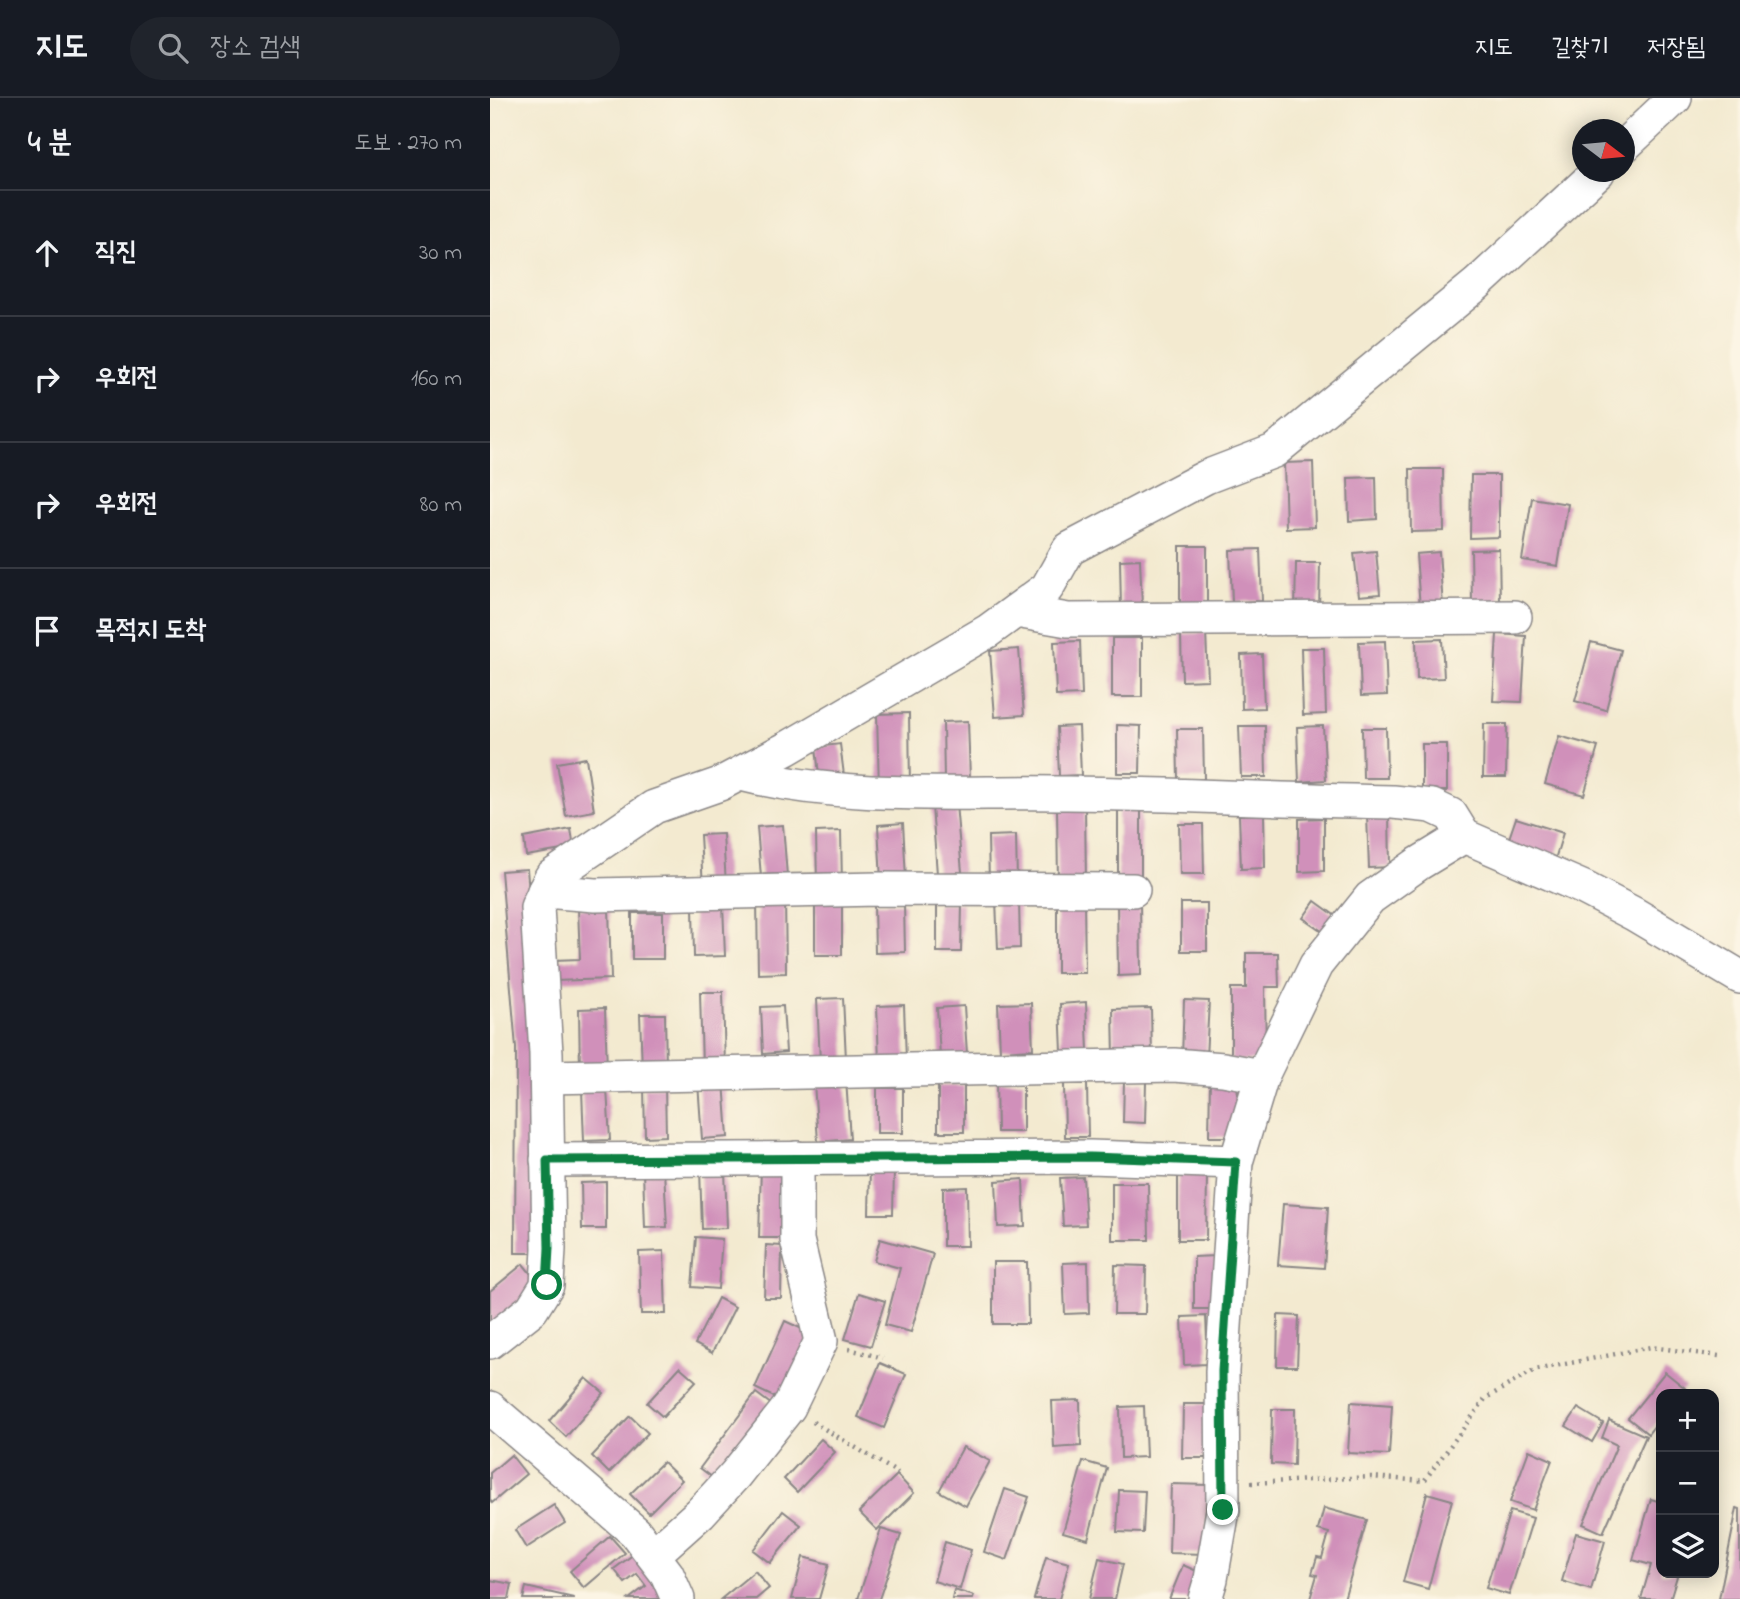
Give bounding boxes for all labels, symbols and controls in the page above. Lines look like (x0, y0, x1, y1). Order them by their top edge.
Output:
search box (130, 17, 620, 80)
text: 지도 (35, 24, 88, 72)
icon: search (154, 29, 192, 67)
text: 장소 검색 (210, 29, 300, 67)
text: 지도 (1475, 31, 1513, 66)
text: 길찾기 (1551, 31, 1609, 66)
text: 저장됨 (1647, 31, 1705, 66)
north arrow (1572, 119, 1635, 182)
text: 4 분 (28, 122, 72, 166)
text: 도보 · 270 m (354, 127, 462, 160)
icon: ahead (28, 234, 66, 272)
text: 직진 (95, 234, 137, 272)
text: 30 m (419, 237, 462, 270)
icon: right (28, 360, 66, 398)
text: 우회전 (95, 360, 158, 398)
text: 160 m (411, 363, 462, 396)
icon: right (28, 486, 66, 524)
text: 우회전 (95, 486, 158, 524)
text: 80 m (420, 489, 462, 522)
icon: arrive (28, 612, 66, 650)
text: 목적지 도착 (95, 612, 206, 650)
route start (531, 1269, 562, 1300)
map controls (1656, 1389, 1719, 1578)
button: + (1656, 1389, 1719, 1452)
button: − (1656, 1452, 1719, 1515)
route end (1207, 1494, 1238, 1525)
button: layers (1656, 1515, 1719, 1578)

